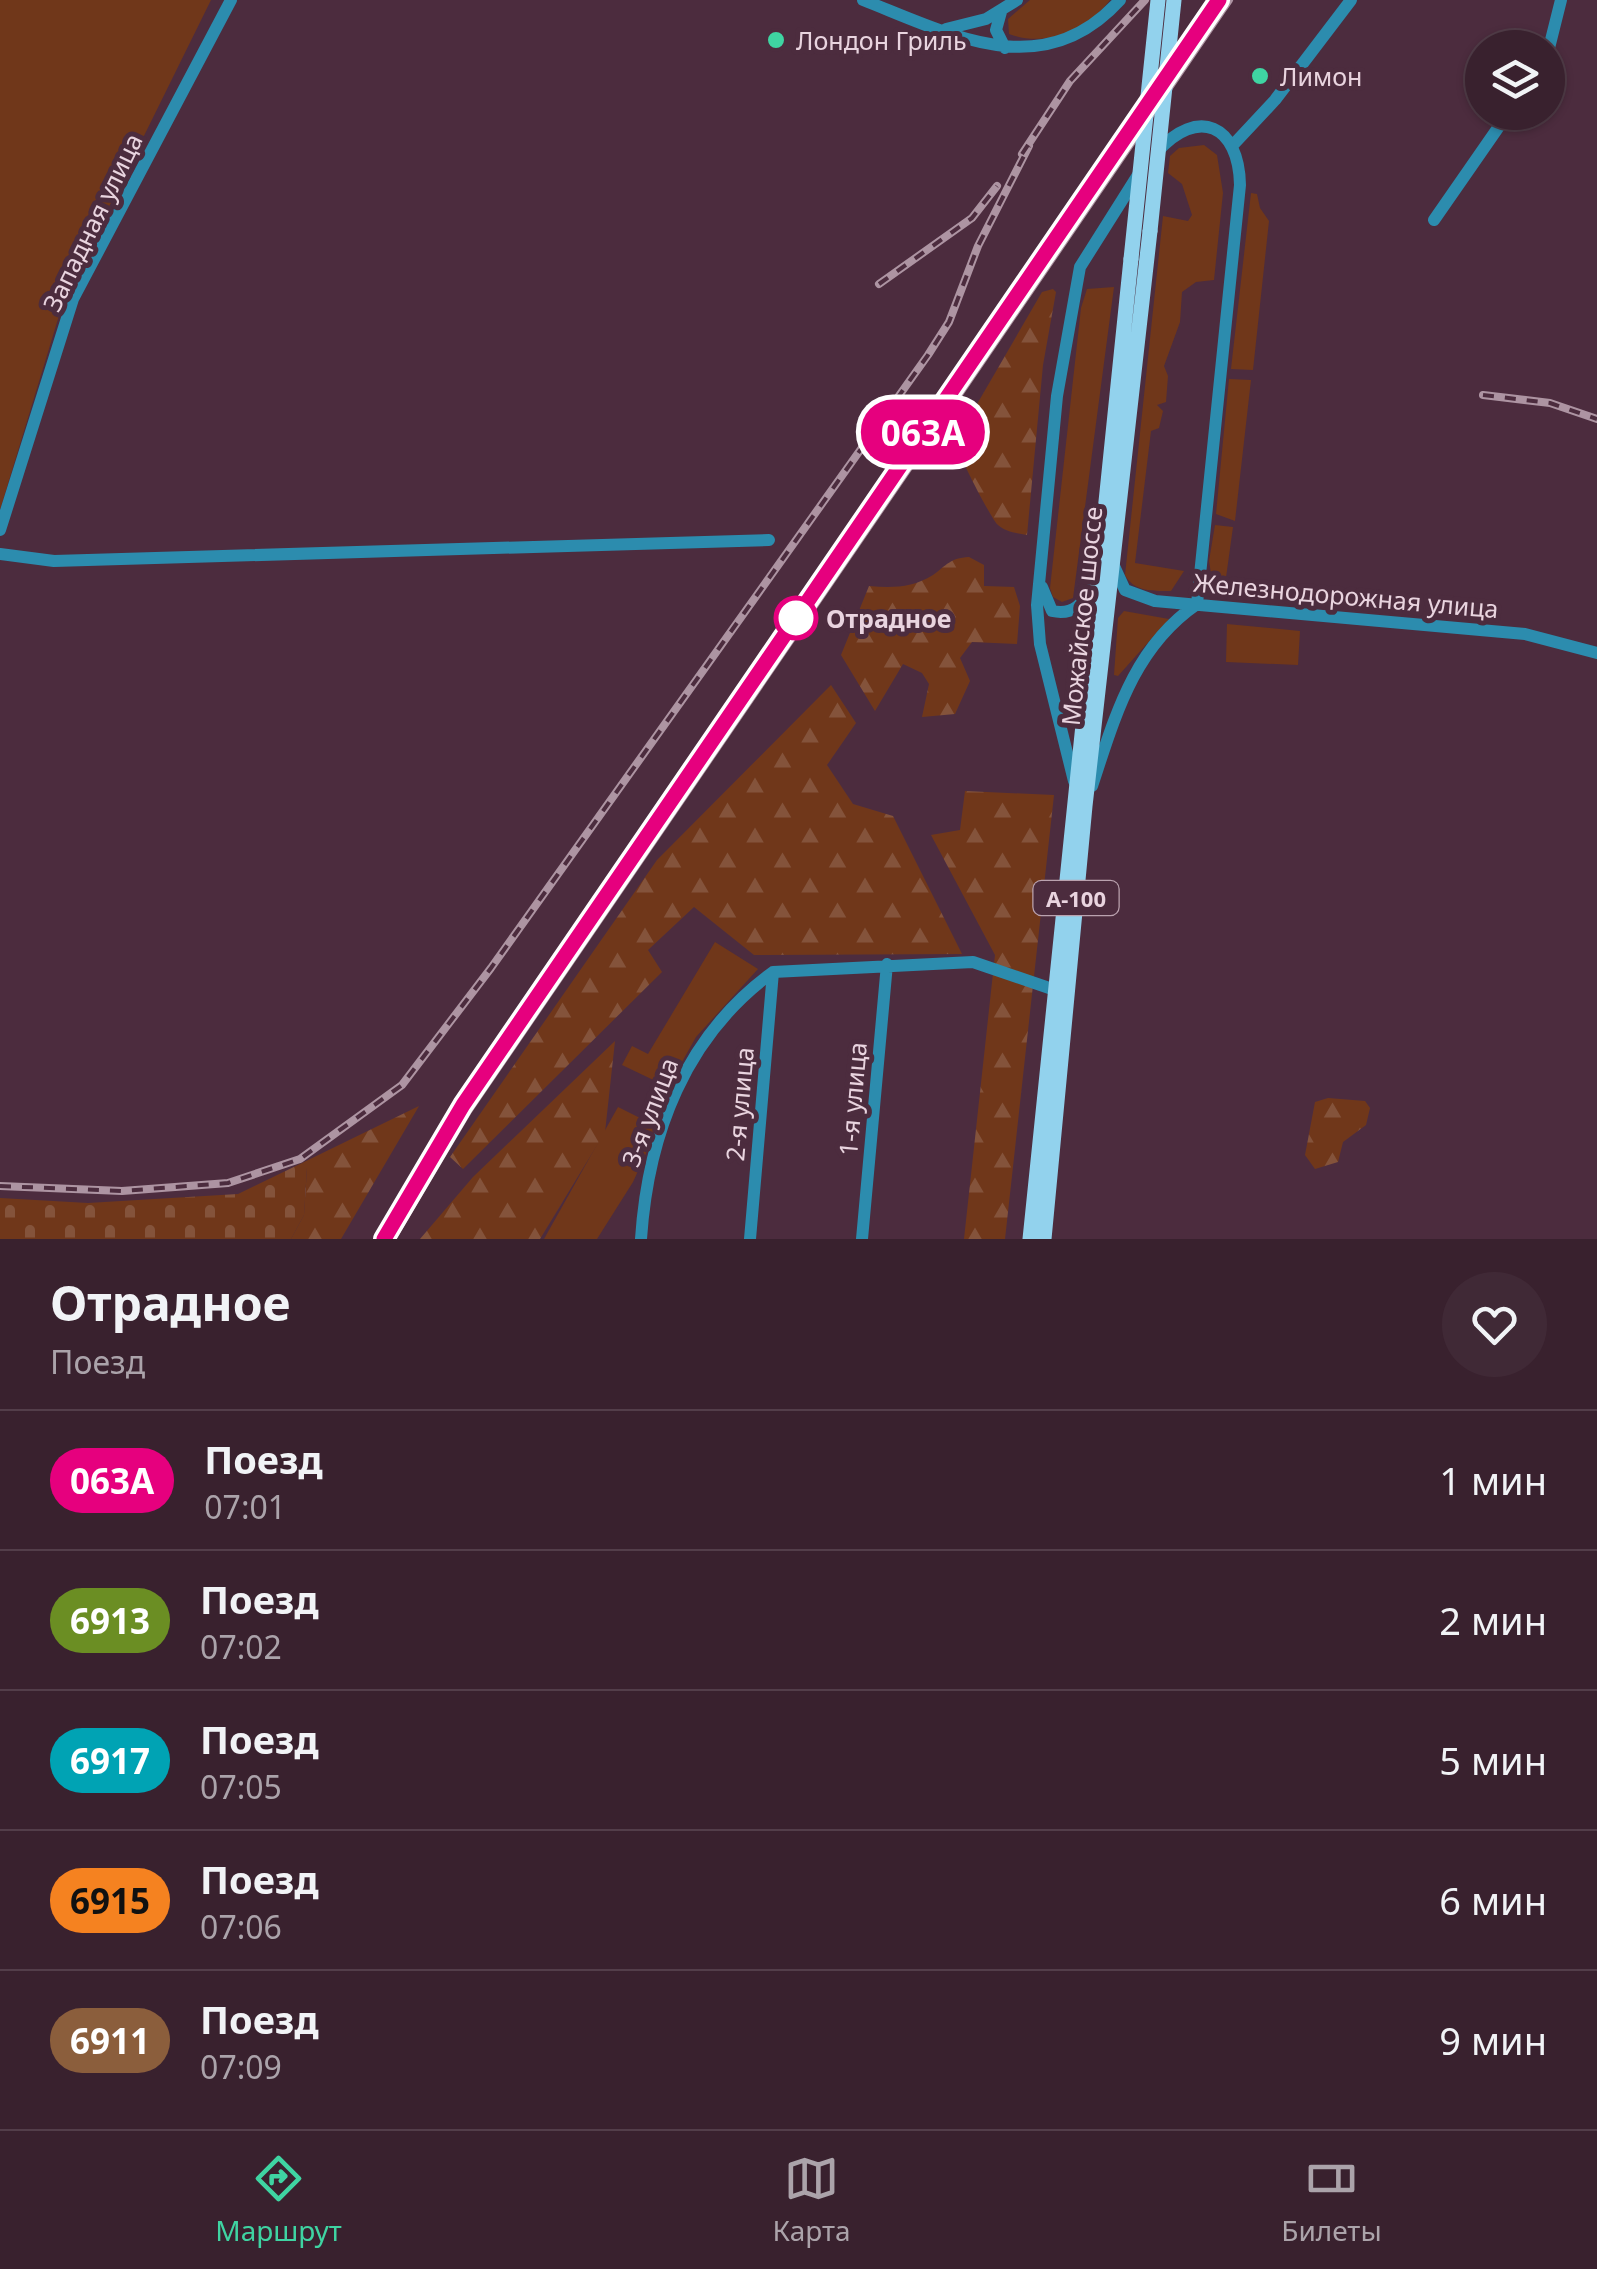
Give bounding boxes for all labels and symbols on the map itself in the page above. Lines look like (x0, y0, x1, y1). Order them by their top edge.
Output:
place label: Лондон Гриль (796, 23, 967, 57)
marker: Лондон Гриль (765, 29, 787, 51)
place label: Лимон (1280, 59, 1362, 93)
marker: Лимон (1249, 65, 1271, 87)
street label: Западная улица (34, 128, 150, 316)
line badge: 063А (853, 400, 993, 464)
street label: Можайское шоссе (1053, 505, 1109, 727)
street label: Железнодорожная улица (1192, 565, 1500, 625)
marker: Отрадное (775, 597, 817, 639)
place label: Отрадное (826, 601, 951, 635)
road number: А-100 (1034, 881, 1118, 915)
street label: 1-я улица (830, 1041, 874, 1157)
street label: 2-я улица (717, 1046, 761, 1162)
street label: 3-я улица (613, 1053, 685, 1171)

